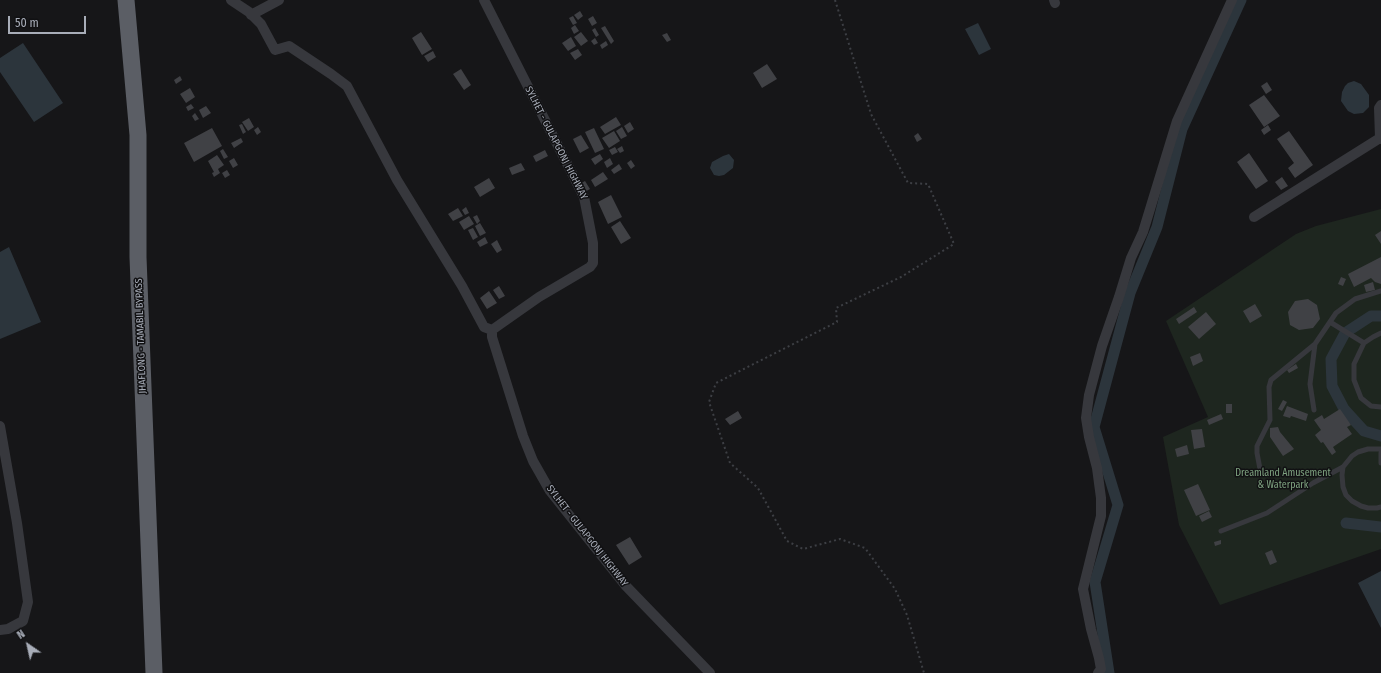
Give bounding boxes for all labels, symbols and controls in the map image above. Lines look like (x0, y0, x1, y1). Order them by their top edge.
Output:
scale bar (10, 8, 88, 34)
text: 50 m (15, 16, 39, 30)
street label: SYLHET - GULAPGONJ HIGHWAY (522, 84, 590, 202)
street label: JHAFLONG - TAMABIL BYPASS (133, 278, 149, 394)
park label: Dreamland Amusement & Waterpark (1235, 467, 1331, 490)
street label: SYLHET - GULAPGONJ HIGHWAY (544, 483, 630, 589)
north arrow (8, 625, 48, 665)
text: N (15, 627, 27, 642)

